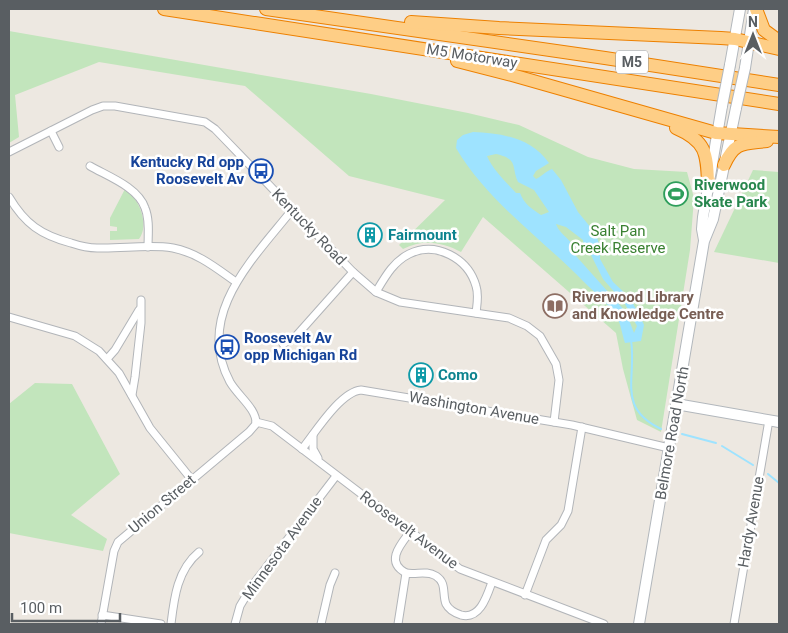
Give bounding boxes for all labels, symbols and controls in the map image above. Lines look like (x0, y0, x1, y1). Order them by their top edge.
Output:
north arrow (728, 10, 778, 60)
text: N (748, 14, 758, 30)
street label: M5 Motorway (425, 40, 519, 72)
road number: M5 (616, 51, 648, 74)
place label: Kentucky Rd opp Roosevelt Av (130, 153, 244, 188)
bus stop icon: Kentucky Rd opp Roosevelt Av (248, 158, 274, 184)
place label: Riverwood Skate Park (694, 176, 768, 211)
sports icon: Riverwood Skate Park (663, 181, 689, 207)
street label: Kentucky Road (268, 185, 350, 269)
building icon: Fairmount (357, 222, 383, 248)
park label: Salt Pan Creek Reserve (570, 222, 666, 257)
place label: Fairmount (388, 226, 457, 244)
place label: Riverwood Library and Knowledge Centre (572, 288, 724, 323)
library icon: Riverwood Library and Knowledge Centre (542, 293, 568, 319)
place label: Roosevelt Av opp Michigan Rd (244, 329, 357, 364)
bus stop icon: Roosevelt Av opp Michigan Rd (214, 334, 240, 360)
building icon: Como (408, 362, 434, 388)
street label: Belmore Road North (651, 365, 693, 501)
place label: Como (438, 366, 478, 384)
street label: Washington Avenue (407, 388, 541, 428)
street label: Union Street (125, 471, 199, 537)
street label: Hardy Avenue (734, 475, 768, 569)
street label: Roosevelt Avenue (356, 487, 462, 573)
street label: Minnesota Avenue (238, 493, 326, 603)
scale bar (12, 590, 120, 622)
text: 100 m (20, 599, 62, 617)

